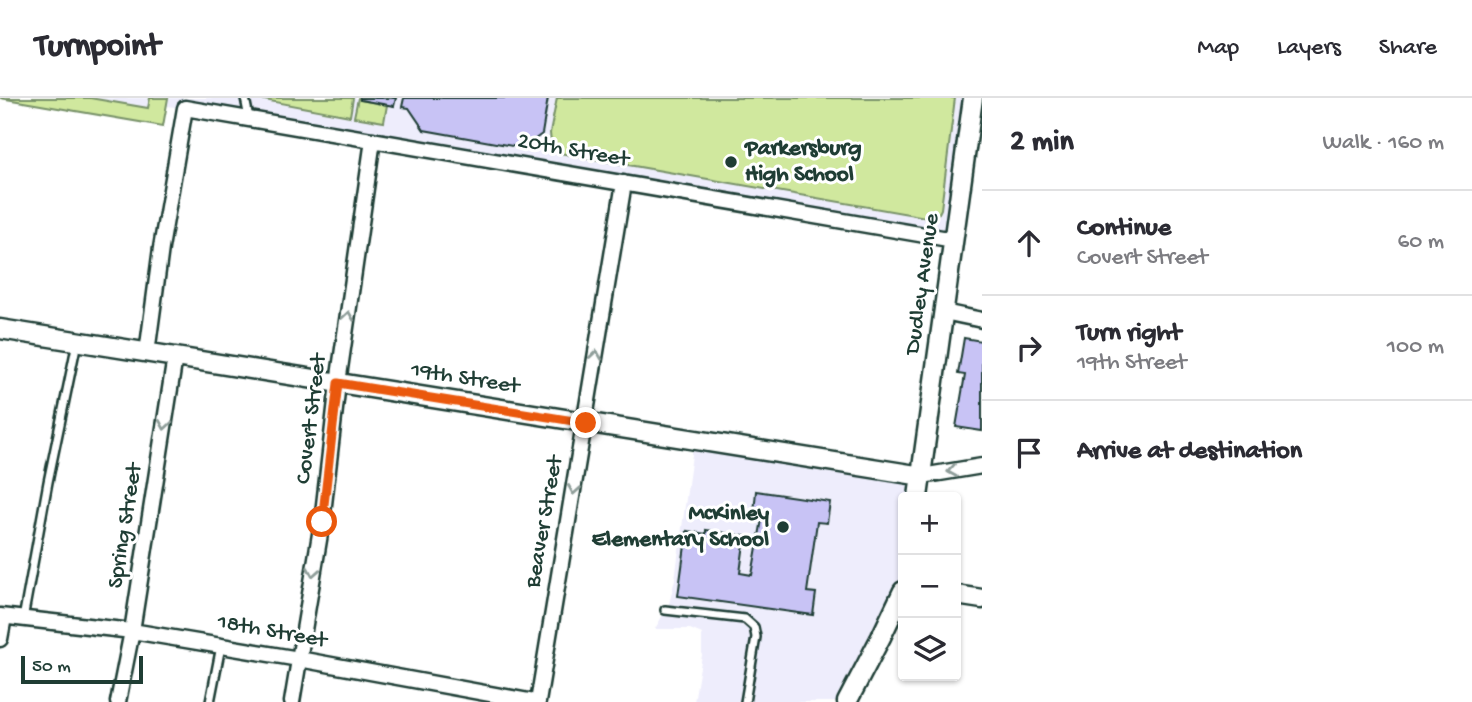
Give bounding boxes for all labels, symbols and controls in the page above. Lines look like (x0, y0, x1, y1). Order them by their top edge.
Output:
text: Turnpoint (35, 29, 160, 67)
text: Map (1197, 34, 1239, 63)
text: Layers (1277, 34, 1341, 63)
text: Share (1379, 34, 1437, 63)
text: 2 min (1010, 126, 1074, 161)
street label: 20th Street (515, 128, 632, 174)
text: Walk · 160 m (1322, 130, 1444, 157)
place label: Parkersburg High School (743, 136, 862, 189)
marker: Parkersburg High School (723, 154, 739, 170)
street label: Dudley Avenue (899, 211, 946, 358)
text: Continue (1077, 214, 1171, 245)
icon: ahead (1010, 224, 1048, 262)
text: 60 m (1398, 229, 1444, 256)
text: Covert Street (1077, 245, 1208, 272)
one-way arrow (341, 310, 356, 322)
text: Turn right (1077, 319, 1181, 350)
icon: right (1010, 329, 1048, 367)
text: 100 m (1387, 334, 1444, 361)
one-way arrow (588, 349, 603, 361)
text: 19th Street (1077, 350, 1186, 377)
street label: Covert Street (291, 351, 334, 486)
street label: 19th Street (408, 357, 523, 401)
route end (570, 407, 601, 438)
one-way arrow (157, 419, 172, 430)
icon: arrive (1010, 434, 1048, 472)
text: Arrive at destination (1077, 437, 1302, 468)
street label: Beaver Street (520, 452, 570, 591)
street label: Spring Street (103, 460, 149, 590)
one-way arrow (946, 463, 958, 478)
one-way arrow (567, 484, 582, 496)
map controls (898, 492, 961, 681)
button: + (898, 492, 961, 555)
place label: McKinley Elementary School (592, 501, 770, 554)
route start (306, 506, 337, 537)
marker: McKinley Elementary School (775, 519, 791, 535)
button: − (898, 555, 961, 618)
one-way arrow (306, 566, 321, 578)
street label: 18th Street (214, 609, 330, 655)
button: layers (898, 618, 961, 681)
scale bar (21, 653, 144, 685)
text: 50 m (32, 656, 71, 679)

